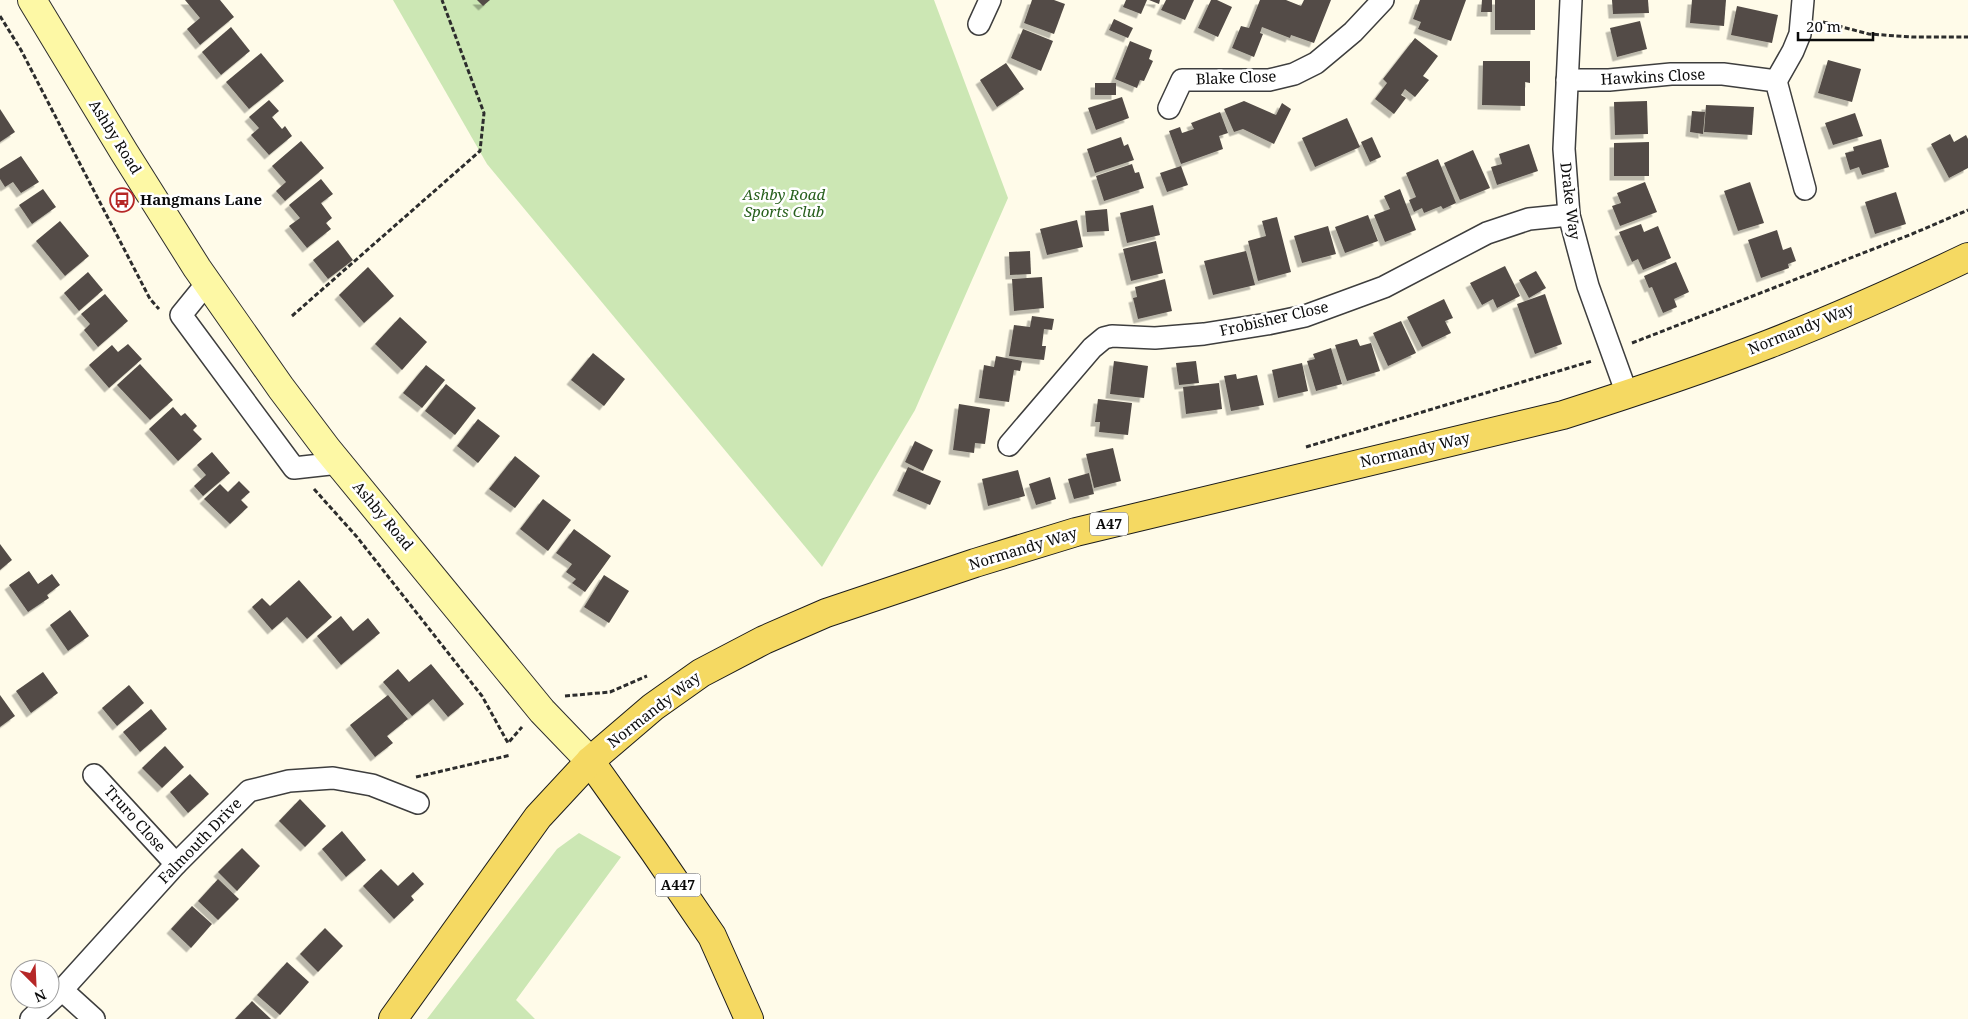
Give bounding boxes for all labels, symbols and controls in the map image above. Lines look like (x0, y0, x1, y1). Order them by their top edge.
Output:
scale bar (1798, 10, 1873, 42)
text: 20 m (1806, 16, 1841, 36)
street label: Hawkins Close (1600, 63, 1706, 89)
street label: Blake Close (1195, 66, 1277, 88)
street label: Ashby Road (85, 95, 147, 178)
street label: Drake Way (1556, 161, 1586, 241)
park label: Ashby Road Sports Club (742, 184, 826, 221)
bus stop icon: Hangmans Lane (109, 187, 135, 213)
place label: Hangmans Lane (140, 189, 262, 209)
street label: Frobisher Close (1217, 296, 1330, 340)
street label: Normandy Way (1745, 298, 1857, 358)
street label: Normandy Way (1358, 427, 1472, 471)
street label: Ashby Road (349, 477, 419, 554)
road number: A47 (1090, 512, 1128, 536)
street label: Normandy Way (966, 522, 1080, 574)
street label: Normandy Way (603, 666, 704, 752)
street label: Truro Close (101, 781, 171, 856)
street label: Falmouth Drive (153, 793, 245, 887)
road number: A447 (656, 874, 700, 896)
north arrow (10, 959, 60, 1009)
text: N (32, 985, 49, 1007)

